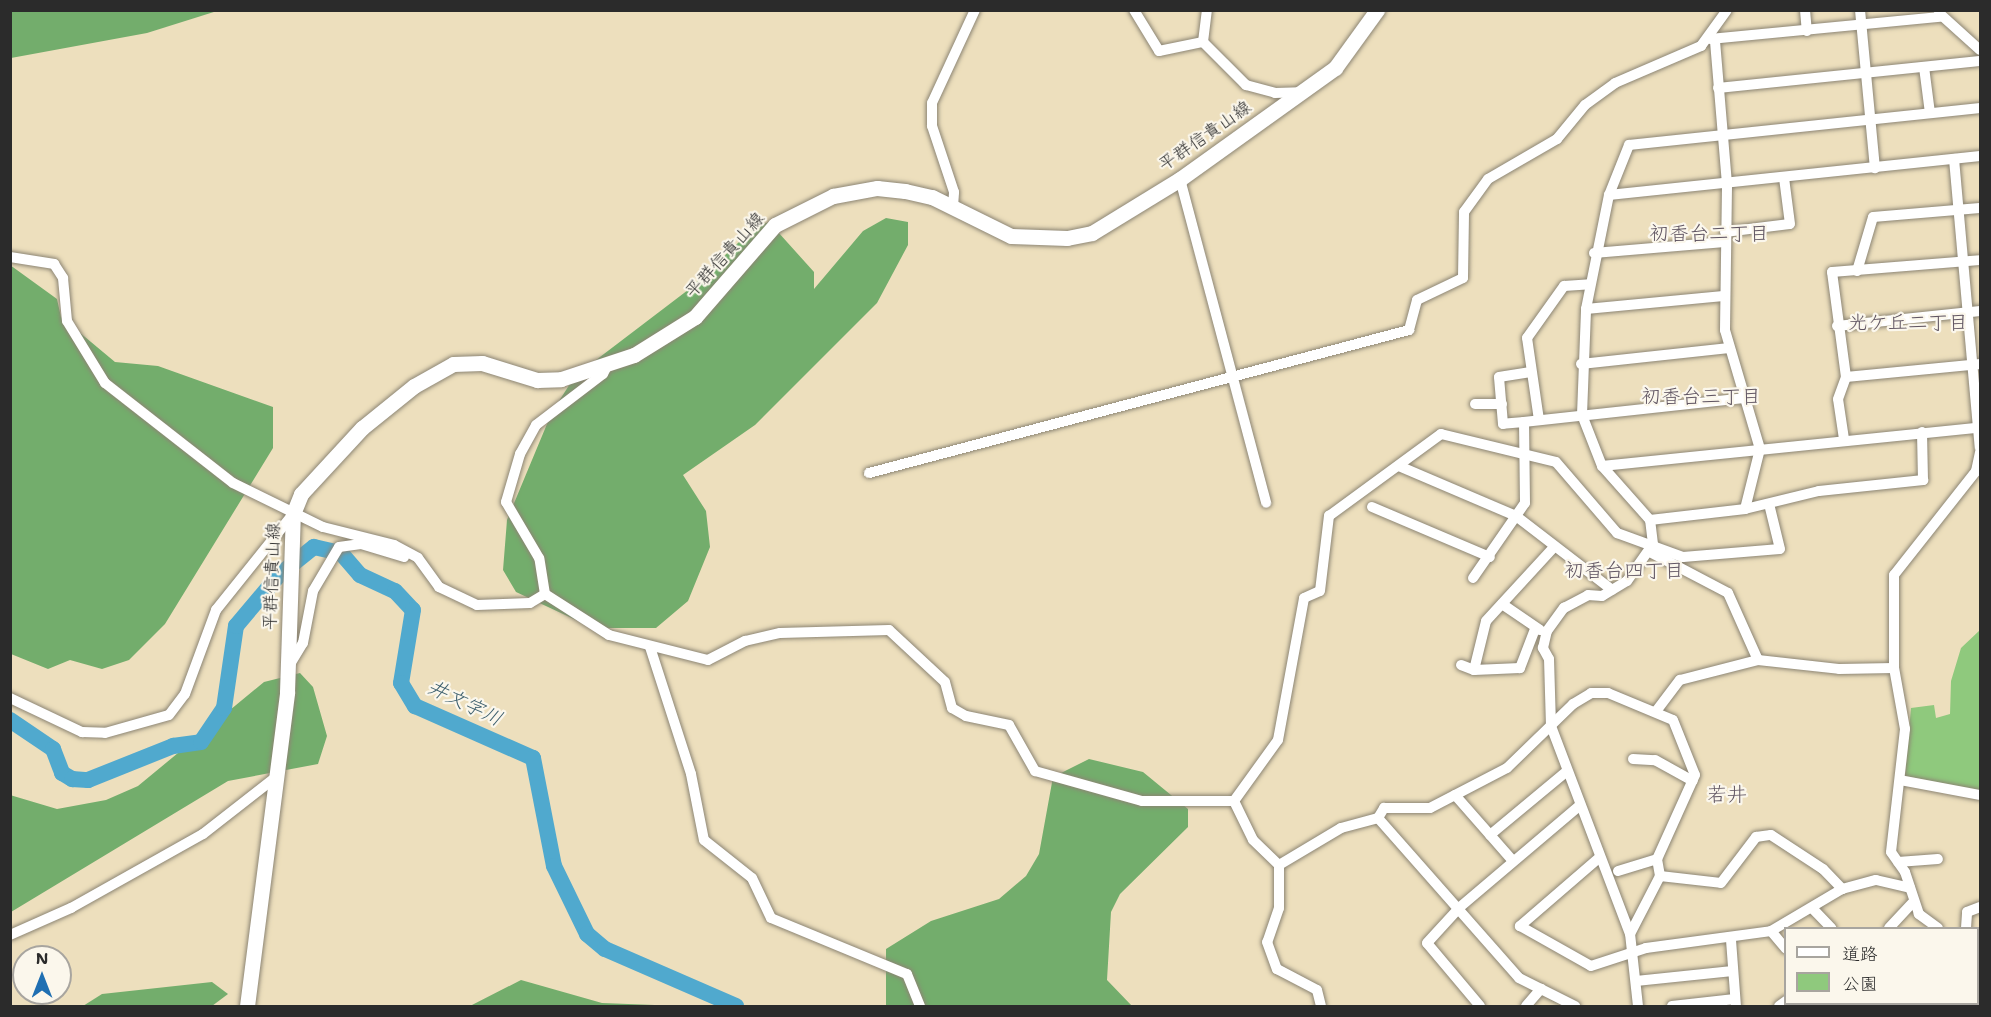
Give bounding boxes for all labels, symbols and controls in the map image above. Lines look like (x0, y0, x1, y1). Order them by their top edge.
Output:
street label: 平群信貴山線 (1155, 96, 1255, 176)
street label: 平群信貴山線 (681, 208, 769, 302)
district label: 初香台二丁目 (1649, 221, 1769, 245)
district label: 光ケ丘二丁目 (1848, 310, 1968, 334)
district label: 初香台三丁目 (1641, 384, 1761, 408)
street label: 平群信貴山線 (259, 522, 285, 630)
district label: 初香台四丁目 (1564, 558, 1684, 582)
water label: 井文字川 (424, 675, 506, 731)
district label: 若井 (1707, 782, 1747, 806)
legend (1784, 927, 1979, 1005)
text: 道路 (1842, 942, 1878, 966)
north arrow (12, 945, 72, 1005)
text: N (36, 948, 48, 969)
text: 公園 (1842, 972, 1878, 996)

